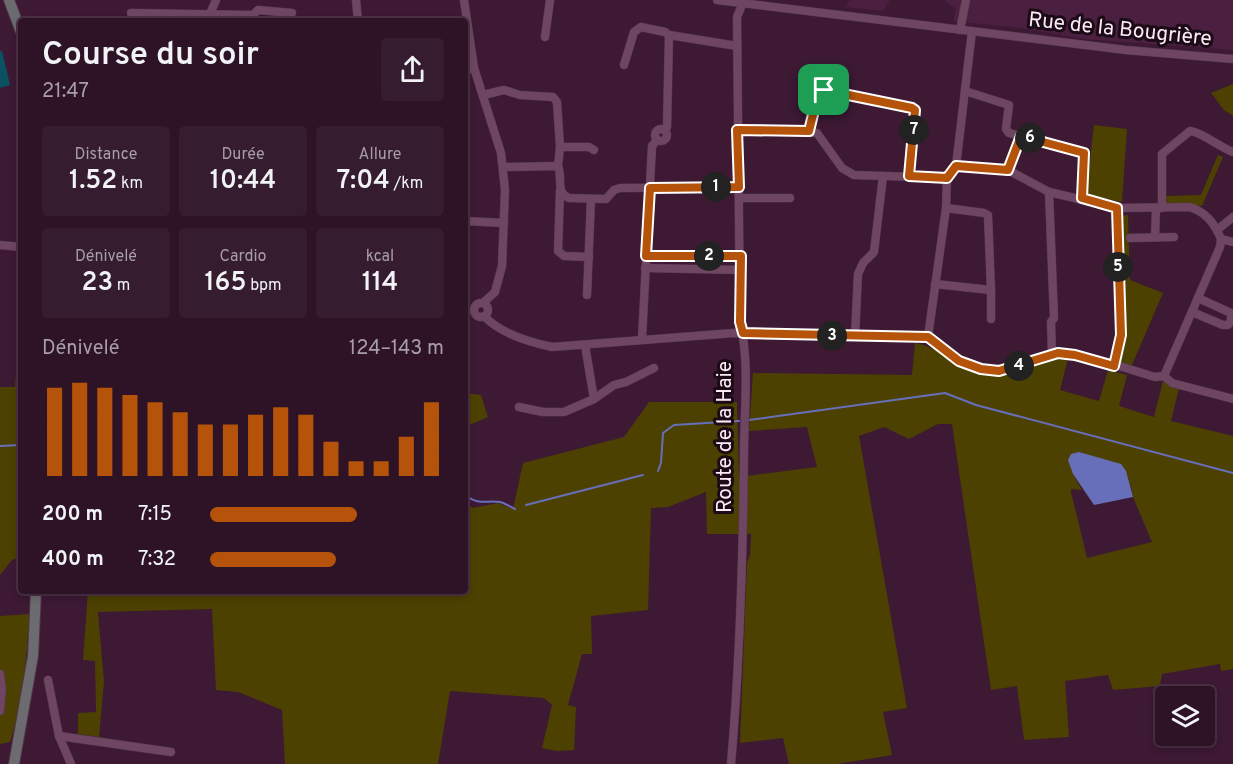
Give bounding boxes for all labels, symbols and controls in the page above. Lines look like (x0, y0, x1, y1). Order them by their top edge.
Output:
street label: Rue de la Bougrière (1027, 7, 1213, 53)
text: Course du soir (42, 35, 259, 77)
button: share (381, 38, 444, 101)
pin (798, 64, 849, 115)
icon: arrive (807, 73, 840, 106)
text: 21:47 (42, 79, 89, 105)
pin: 7 (899, 115, 929, 145)
text: 7 (910, 120, 918, 140)
pin: 6 (1015, 123, 1045, 153)
text: 6 (1025, 128, 1035, 148)
text: Distance (75, 145, 137, 165)
text: Durée (221, 145, 265, 165)
text: Allure (359, 145, 401, 165)
text: 1.52 (69, 165, 117, 198)
text: 10:44 (210, 165, 276, 198)
text: 7:04 (337, 165, 390, 198)
pin: 1 (701, 172, 731, 202)
text: km (117, 174, 143, 194)
text: /km (390, 174, 423, 194)
text: 1 (713, 177, 719, 197)
pin: 2 (694, 241, 724, 271)
text: 2 (704, 246, 714, 266)
text: Dénivelé (75, 247, 137, 267)
text: Cardio (220, 247, 266, 267)
text: kcal (366, 247, 394, 267)
pin: 5 (1103, 252, 1133, 282)
text: 5 (1113, 257, 1123, 277)
text: 23 (82, 267, 113, 300)
text: 165 (204, 267, 246, 300)
text: 114 (362, 267, 398, 300)
text: m (113, 276, 130, 296)
text: bpm (246, 276, 282, 296)
pin: 3 (817, 321, 847, 351)
text: 3 (827, 326, 837, 346)
text: Dénivelé (42, 336, 119, 362)
text: 124–143 m (349, 336, 444, 362)
pin: 4 (1004, 351, 1034, 381)
text: 4 (1014, 356, 1024, 376)
street label: Route de la Haie (712, 361, 739, 513)
text: 200 m (42, 502, 103, 528)
text: 7:15 (138, 502, 172, 528)
text: 400 m (42, 547, 104, 573)
text: 7:32 (138, 547, 176, 573)
map controls (1155, 686, 1215, 746)
button: layers (1155, 686, 1215, 746)

